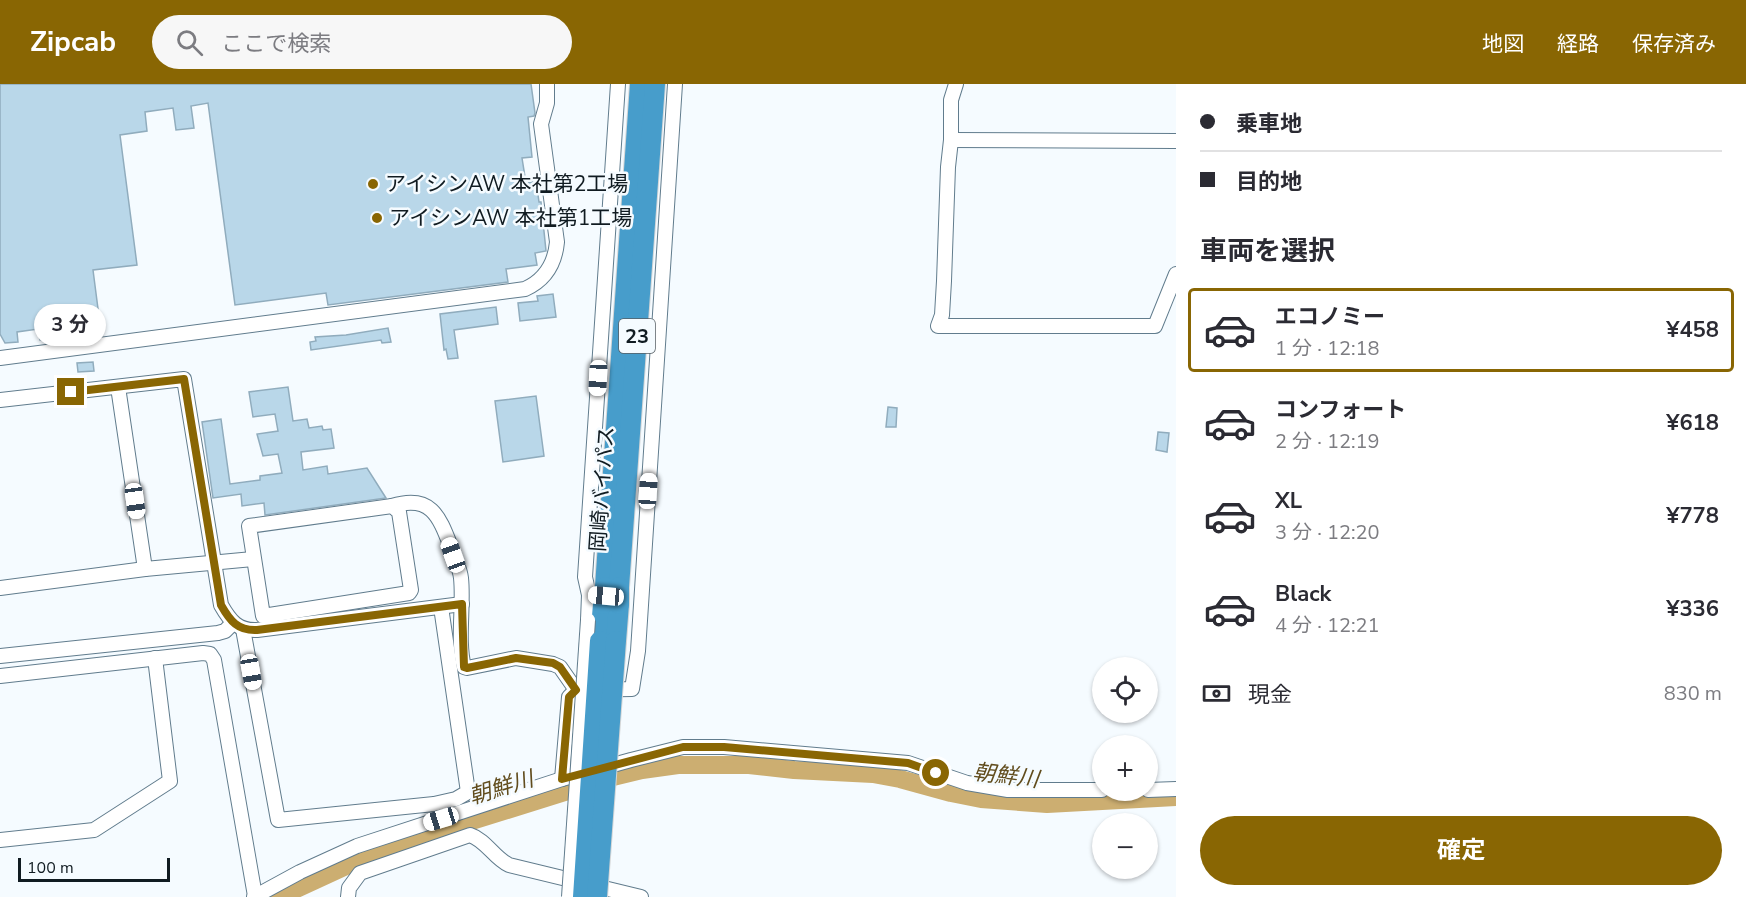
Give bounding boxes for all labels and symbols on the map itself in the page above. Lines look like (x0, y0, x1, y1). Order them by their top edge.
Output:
place label: アイシンAW 本社第2工場 (385, 170, 628, 198)
marker: アイシンAW 本社第2工場 (366, 177, 380, 191)
place label: アイシンAW 本社第1工場 (389, 204, 632, 232)
marker: アイシンAW 本社第1工場 (370, 211, 384, 225)
callout: 3 分 (35, 305, 107, 347)
road number: 23 (619, 319, 655, 353)
car (588, 360, 608, 396)
route end (57, 378, 84, 405)
street label: 岡崎バイパス (584, 425, 620, 553)
car (638, 472, 658, 510)
car (124, 482, 146, 520)
car (438, 535, 468, 575)
car (587, 585, 625, 607)
car (239, 653, 263, 691)
water label: 朝鮮川 (971, 757, 1042, 795)
route start (922, 759, 949, 786)
water label: 朝鮮川 (465, 763, 539, 812)
car (421, 805, 461, 833)
scale bar (18, 855, 170, 882)

